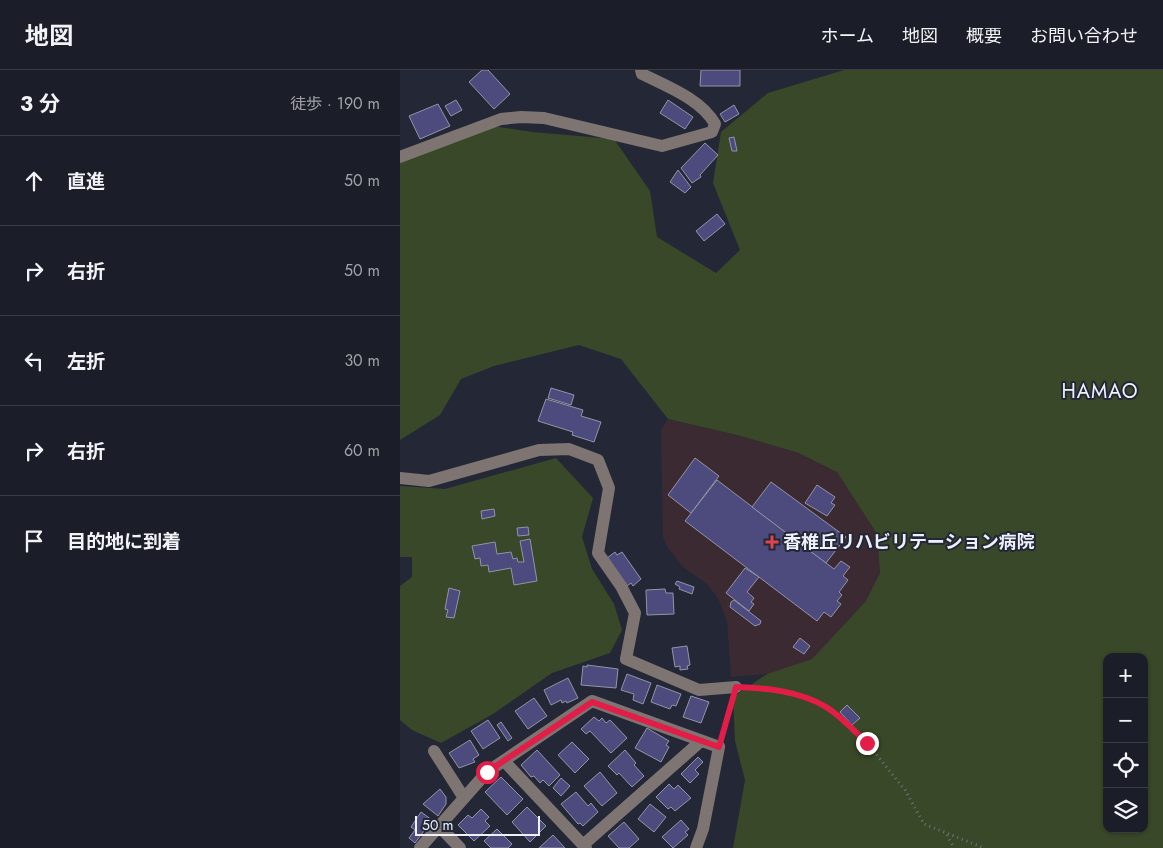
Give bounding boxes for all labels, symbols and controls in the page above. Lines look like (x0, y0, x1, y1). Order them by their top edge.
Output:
text: 地図 (25, 18, 73, 53)
text: ホーム (821, 23, 874, 49)
text: 地図 (902, 23, 938, 49)
text: 概要 (966, 23, 1002, 49)
text: お問い合わせ (1030, 23, 1138, 49)
text: 3 分 (20, 89, 60, 119)
text: 徒歩 · 190 m (290, 92, 380, 115)
icon: ahead (20, 167, 48, 195)
text: 直進 (67, 168, 105, 195)
text: 50 m (344, 169, 380, 192)
icon: right (20, 257, 48, 285)
text: 右折 (67, 258, 105, 285)
text: 50 m (344, 259, 380, 282)
icon: left (20, 347, 48, 375)
text: 左折 (67, 348, 105, 375)
text: 30 m (344, 349, 380, 372)
district label: HAMAO (1061, 377, 1139, 406)
icon: right (20, 437, 48, 465)
text: 右折 (67, 438, 105, 465)
text: 60 m (344, 439, 380, 462)
icon: arrive (20, 527, 48, 555)
text: 目的地に到着 (67, 528, 181, 555)
place label: 香椎丘リハビリテーション病院 (783, 529, 1035, 555)
marker: 香椎丘リハビリテーション病院 (765, 535, 779, 549)
map controls (1103, 653, 1148, 833)
button: + (1103, 653, 1148, 698)
button: − (1103, 698, 1148, 743)
route end (856, 732, 879, 755)
button: locate (1103, 743, 1148, 788)
route start (476, 761, 499, 784)
button: layers (1103, 788, 1148, 833)
scale bar (415, 813, 540, 836)
text: 50 m (422, 815, 453, 835)

